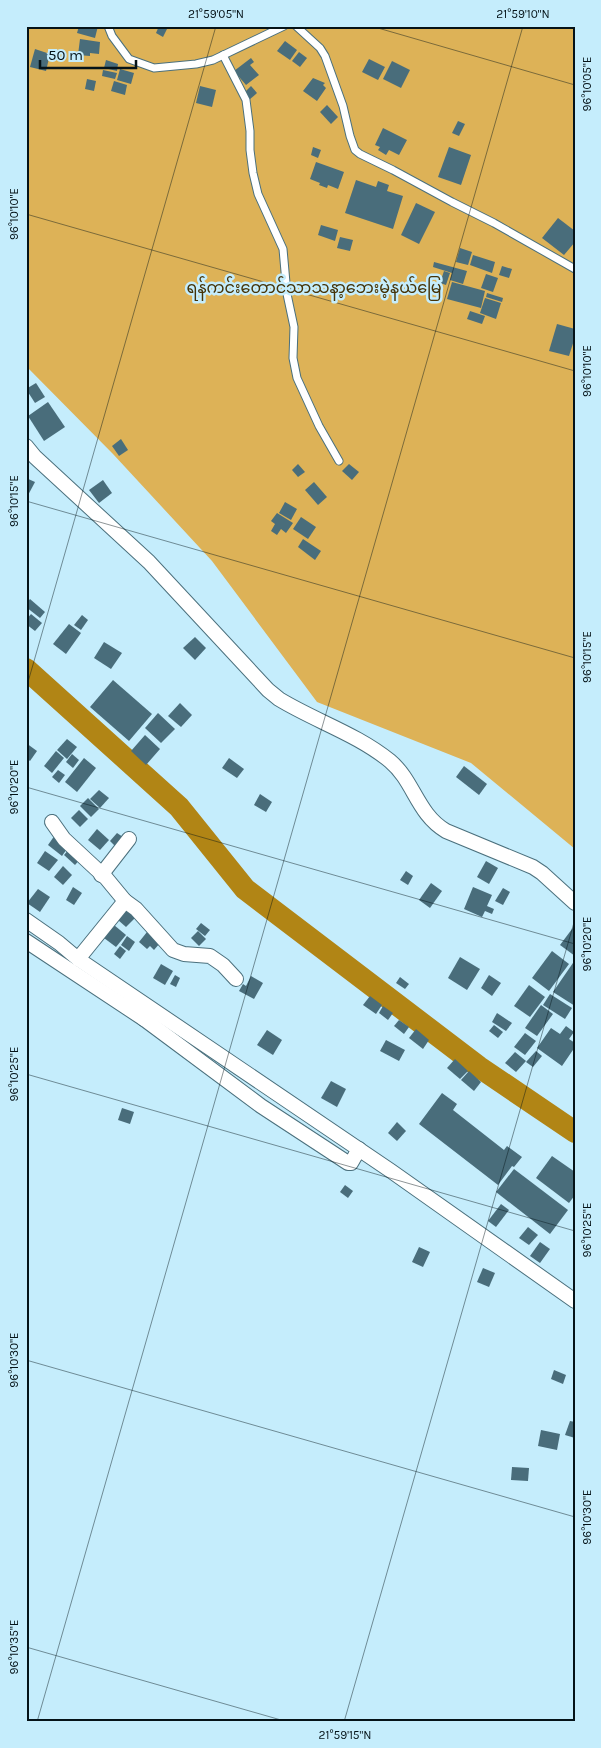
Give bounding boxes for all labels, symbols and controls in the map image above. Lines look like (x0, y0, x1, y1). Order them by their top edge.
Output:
text: 21°59'05"N (188, 7, 244, 21)
text: 21°59'10"N (496, 7, 550, 21)
scale bar (40, 38, 136, 70)
text: 50 m (48, 46, 83, 64)
text: 96°10'05"E (580, 57, 594, 111)
text: 96°10'10"E (7, 188, 21, 240)
park label: ရန်ကင်းတောင်သာသနာ့ဘေးမဲ့နယ်မြေ (186, 276, 442, 301)
text: 96°10'10"E (580, 345, 594, 397)
text: 96°10'15"E (7, 475, 21, 527)
text: 96°10'15"E (580, 631, 594, 683)
text: 96°10'20"E (7, 759, 21, 815)
text: 96°10'20"E (580, 916, 594, 972)
text: 96°10'25"E (7, 1047, 21, 1101)
text: 96°10'25"E (580, 1203, 594, 1257)
text: 96°10'30"E (7, 1332, 21, 1388)
text: 96°10'30"E (580, 1489, 594, 1545)
text: 96°10'35"E (7, 1620, 21, 1674)
text: 21°59'15"N (319, 1728, 371, 1742)

